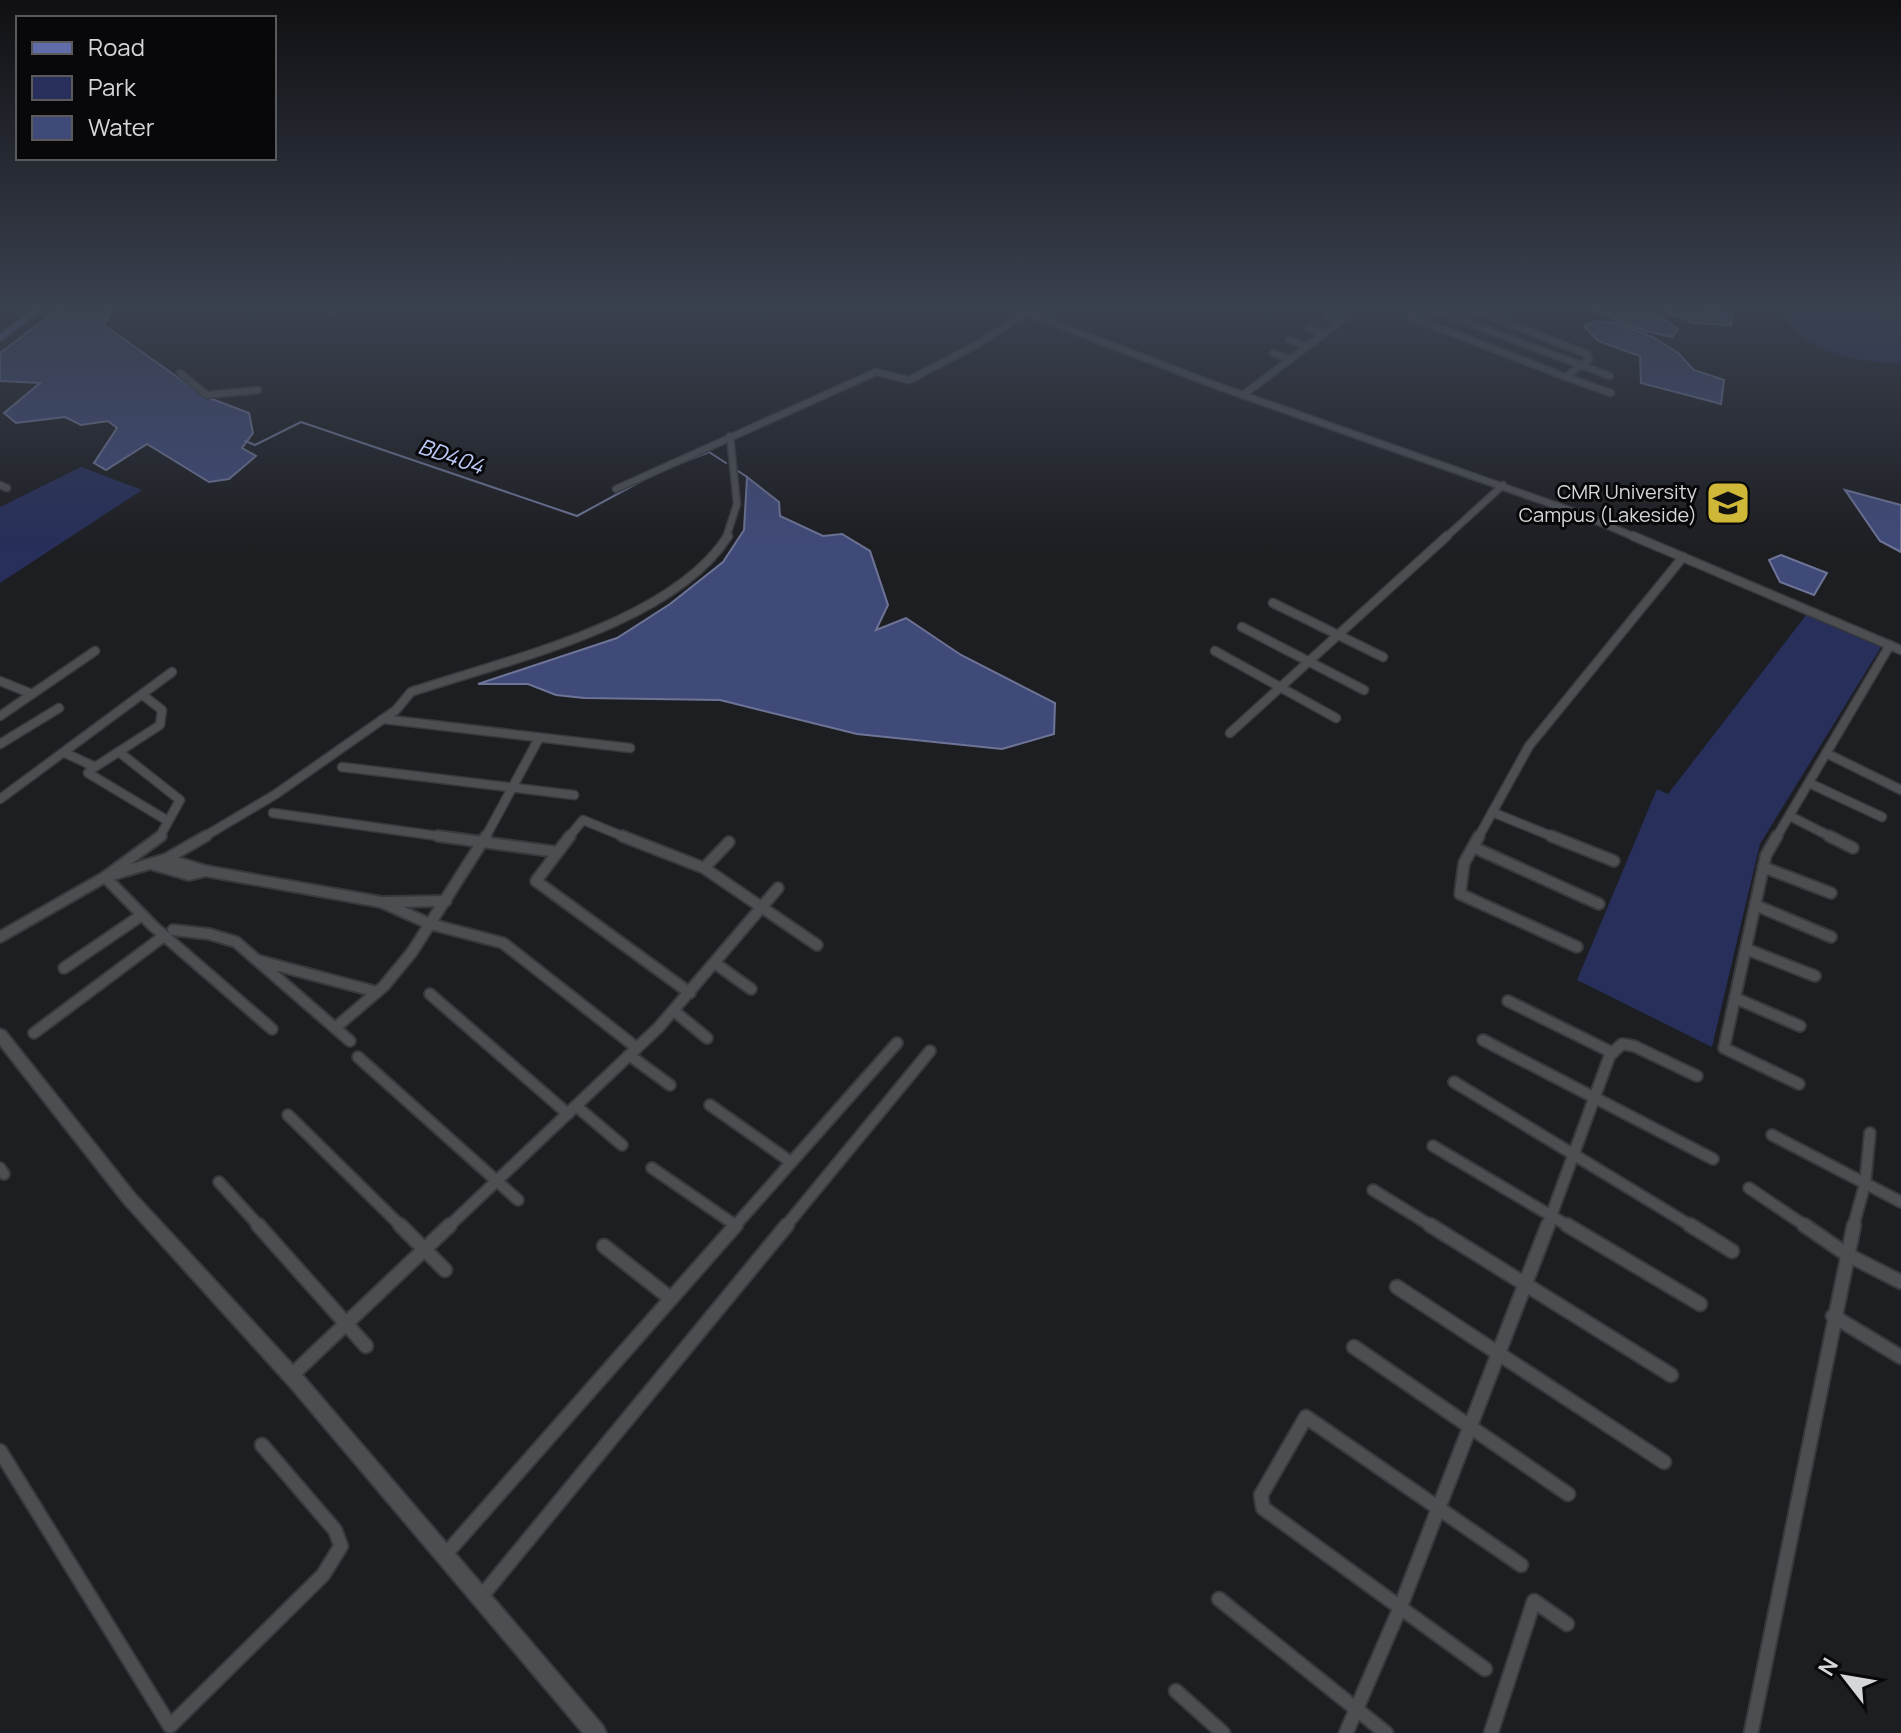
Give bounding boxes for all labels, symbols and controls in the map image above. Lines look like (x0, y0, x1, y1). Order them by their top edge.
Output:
legend (16, 16, 276, 160)
text: Road (88, 30, 145, 63)
text: Park (88, 70, 137, 103)
text: Water (88, 110, 155, 143)
water label: BD404 (414, 431, 489, 481)
place label: CMR University Campus (Lakeside) (1519, 478, 1697, 528)
school or university icon: CMR University Campus (Lakeside) (1704, 479, 1752, 527)
north arrow (1805, 1637, 1885, 1717)
text: N (1811, 1652, 1845, 1681)

